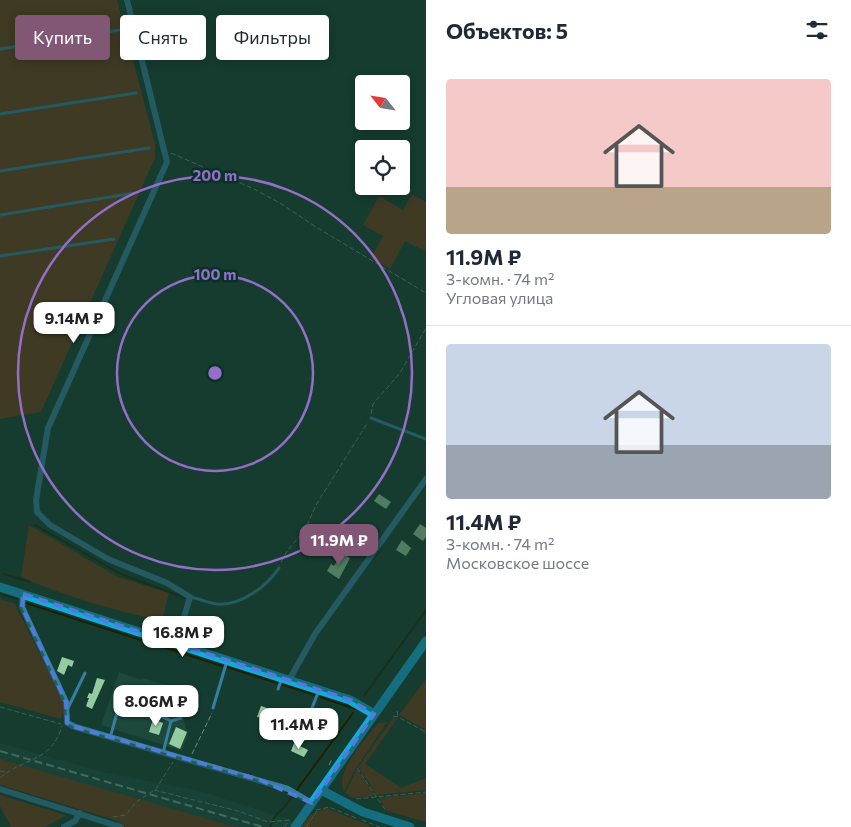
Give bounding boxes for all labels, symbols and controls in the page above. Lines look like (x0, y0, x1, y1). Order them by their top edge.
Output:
chip: Купить (15, 15, 110, 60)
chip: Снять (120, 15, 206, 60)
chip: Фильтры (216, 15, 329, 60)
icon: filters (803, 16, 831, 44)
text: Объектов: 5 (446, 18, 568, 43)
north arrow (355, 75, 410, 130)
map controls (355, 75, 410, 195)
icon: home (594, 111, 684, 201)
button: locate (355, 140, 410, 195)
text: 200 m (193, 166, 237, 184)
text: 11.9M ₽ (446, 244, 521, 269)
text: 100 m (194, 265, 236, 283)
text: 3-комн. · 74 m² (446, 269, 554, 288)
text: Угловая улица (446, 288, 553, 307)
pin: 9.14M ₽ (28, 302, 120, 344)
text: 9.14M ₽ (45, 308, 103, 327)
centre of rings (206, 364, 224, 382)
icon: home (594, 377, 684, 467)
text: 11.4M ₽ (446, 509, 521, 534)
pin: 11.9M ₽ (293, 524, 385, 566)
text: 11.9M ₽ (310, 530, 368, 549)
text: 3-комн. · 74 m² (446, 534, 554, 553)
text: Московское шоссе (446, 553, 589, 572)
pin: 16.8M ₽ (137, 616, 229, 658)
text: 16.8M ₽ (153, 622, 213, 641)
pin: 8.06M ₽ (110, 684, 202, 727)
text: 8.06M ₽ (124, 691, 188, 710)
pin: 11.4M ₽ (253, 708, 345, 750)
text: 11.4M ₽ (270, 714, 328, 733)

